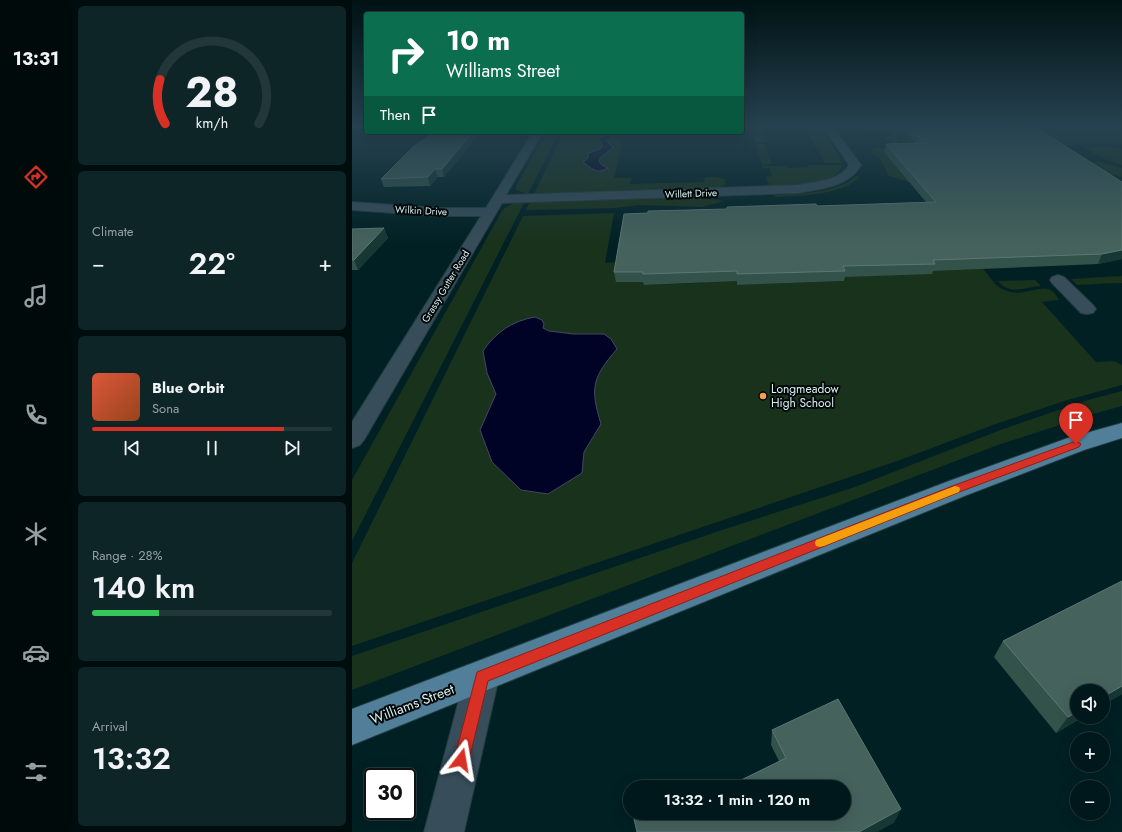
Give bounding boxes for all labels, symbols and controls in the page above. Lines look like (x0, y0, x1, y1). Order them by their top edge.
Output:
text: 10 m (446, 20, 510, 61)
icon: right (380, 28, 432, 80)
text: 13:31 (13, 46, 59, 72)
text: Williams Street (446, 58, 560, 84)
text: 28 (185, 61, 239, 122)
text: Then (380, 104, 410, 126)
icon: arrive (418, 104, 440, 126)
text: km/h (196, 112, 228, 132)
icon: directions (22, 163, 50, 191)
street label: Willett Drive (665, 185, 717, 202)
street label: Wilkin Drive (394, 202, 447, 219)
text: Climate (92, 222, 133, 241)
text: 22° (188, 242, 235, 285)
text: − (92, 247, 105, 279)
text: + (318, 247, 332, 279)
street label: Grassy Gutter Road (418, 247, 473, 325)
icon: music (22, 282, 50, 310)
text: Blue Orbit (152, 377, 224, 399)
place label: Longmeadow High School (771, 380, 840, 412)
marker: Longmeadow High School (758, 391, 768, 401)
text: Sona (152, 399, 179, 418)
icon: phone (22, 401, 50, 429)
pin (1059, 403, 1093, 444)
icon: arrive (1065, 409, 1087, 431)
icon: previous (121, 437, 143, 459)
icon: pause (201, 437, 223, 459)
icon: next (281, 437, 303, 459)
icon: climate (22, 520, 50, 548)
text: Range · 28% (92, 546, 162, 565)
text: 140 km (92, 566, 195, 609)
icon: car (22, 639, 50, 667)
street label: Williams Street (367, 679, 457, 729)
map controls (1070, 684, 1110, 820)
button: sound (1070, 684, 1110, 724)
text: Arrival (92, 717, 128, 736)
button: + (1070, 732, 1110, 772)
text: 13:32 (92, 737, 171, 780)
position arrow (440, 739, 482, 781)
icon: filters (22, 758, 50, 786)
speed limit sign: 30 (364, 768, 416, 820)
button: − (1070, 780, 1110, 820)
text: 13:32 · 1 min · 120 m (664, 789, 810, 811)

